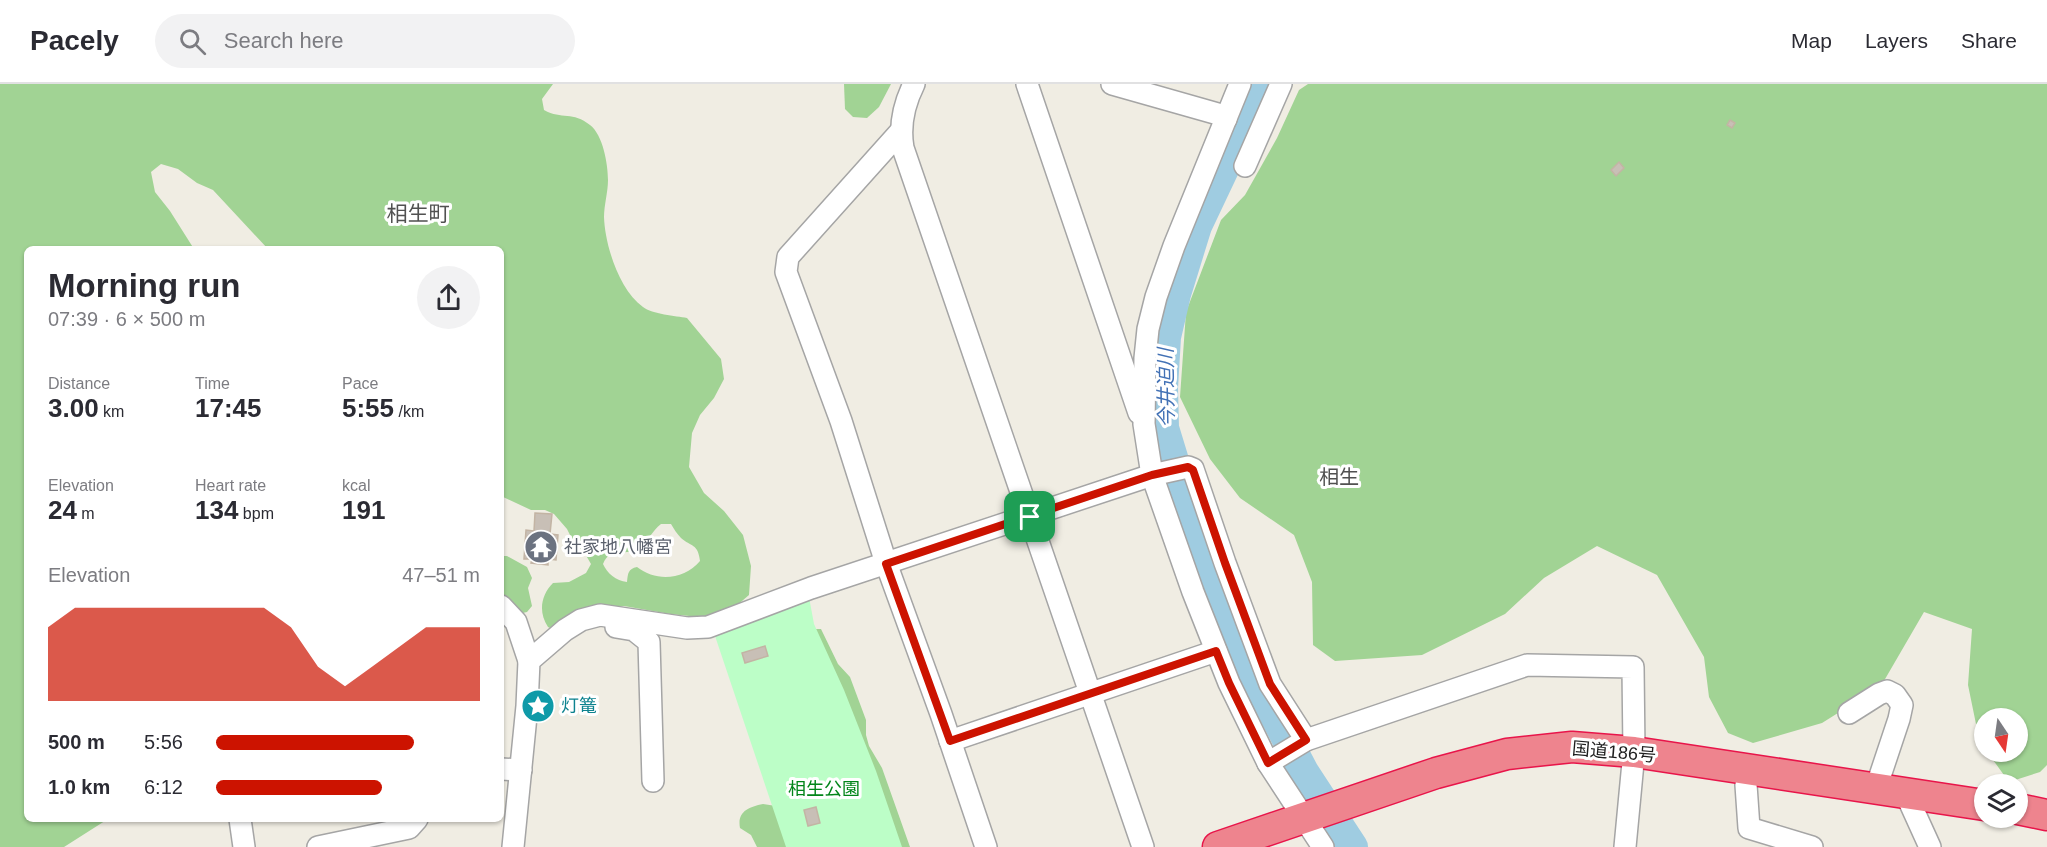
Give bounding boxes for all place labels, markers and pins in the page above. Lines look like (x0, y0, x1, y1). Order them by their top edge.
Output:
pin (1004, 491, 1055, 542)
temple icon: 社家地八幡宮 (523, 529, 559, 565)
place label: 社家地八幡宮 (564, 537, 672, 557)
place icon: 灯篭 (520, 688, 556, 724)
place label: 灯篭 (561, 696, 597, 716)

